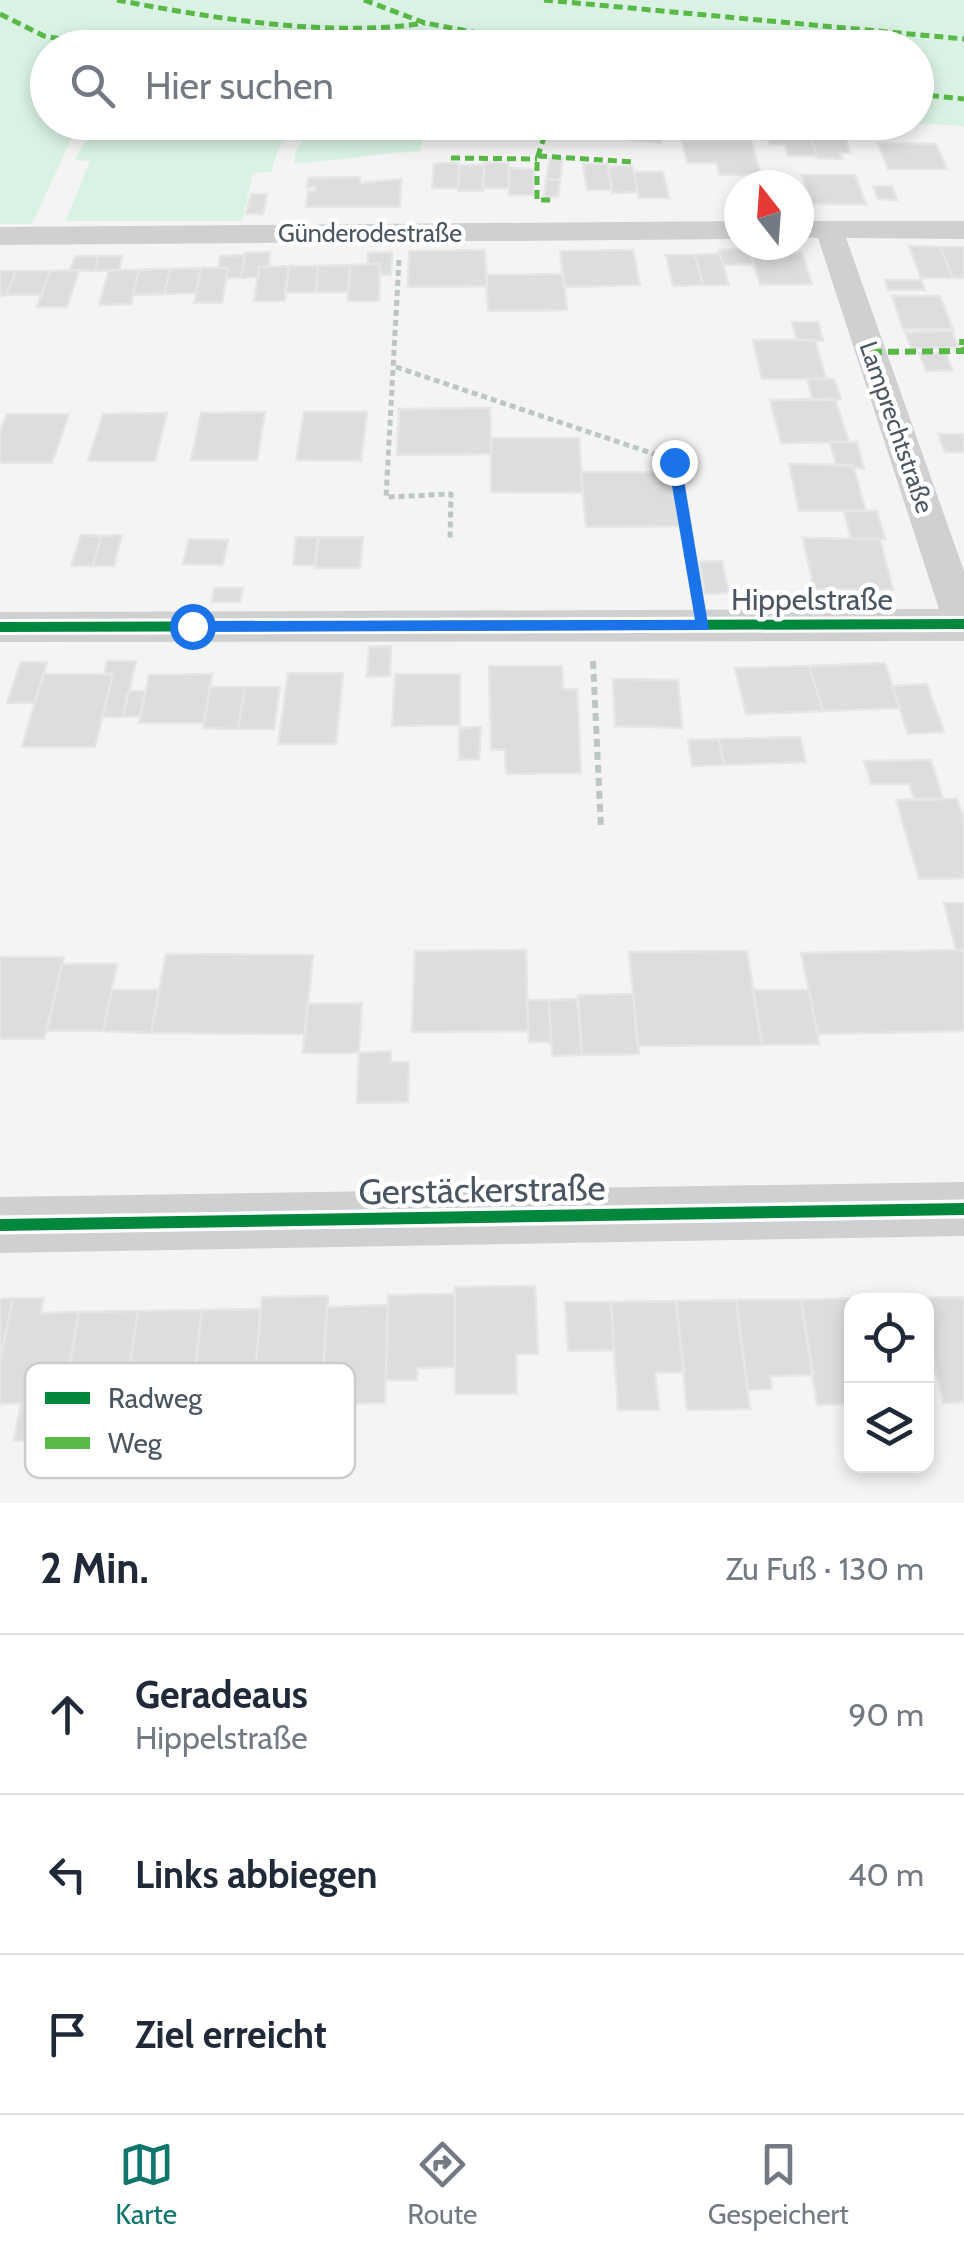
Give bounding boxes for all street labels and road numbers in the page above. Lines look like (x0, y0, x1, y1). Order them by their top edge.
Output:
street label: Günderodestraße (278, 218, 462, 248)
street label: Lamprechtstraße (854, 337, 940, 517)
street label: Hippelstraße (731, 581, 893, 618)
street label: Gerstäckerstraße (358, 1166, 606, 1213)

